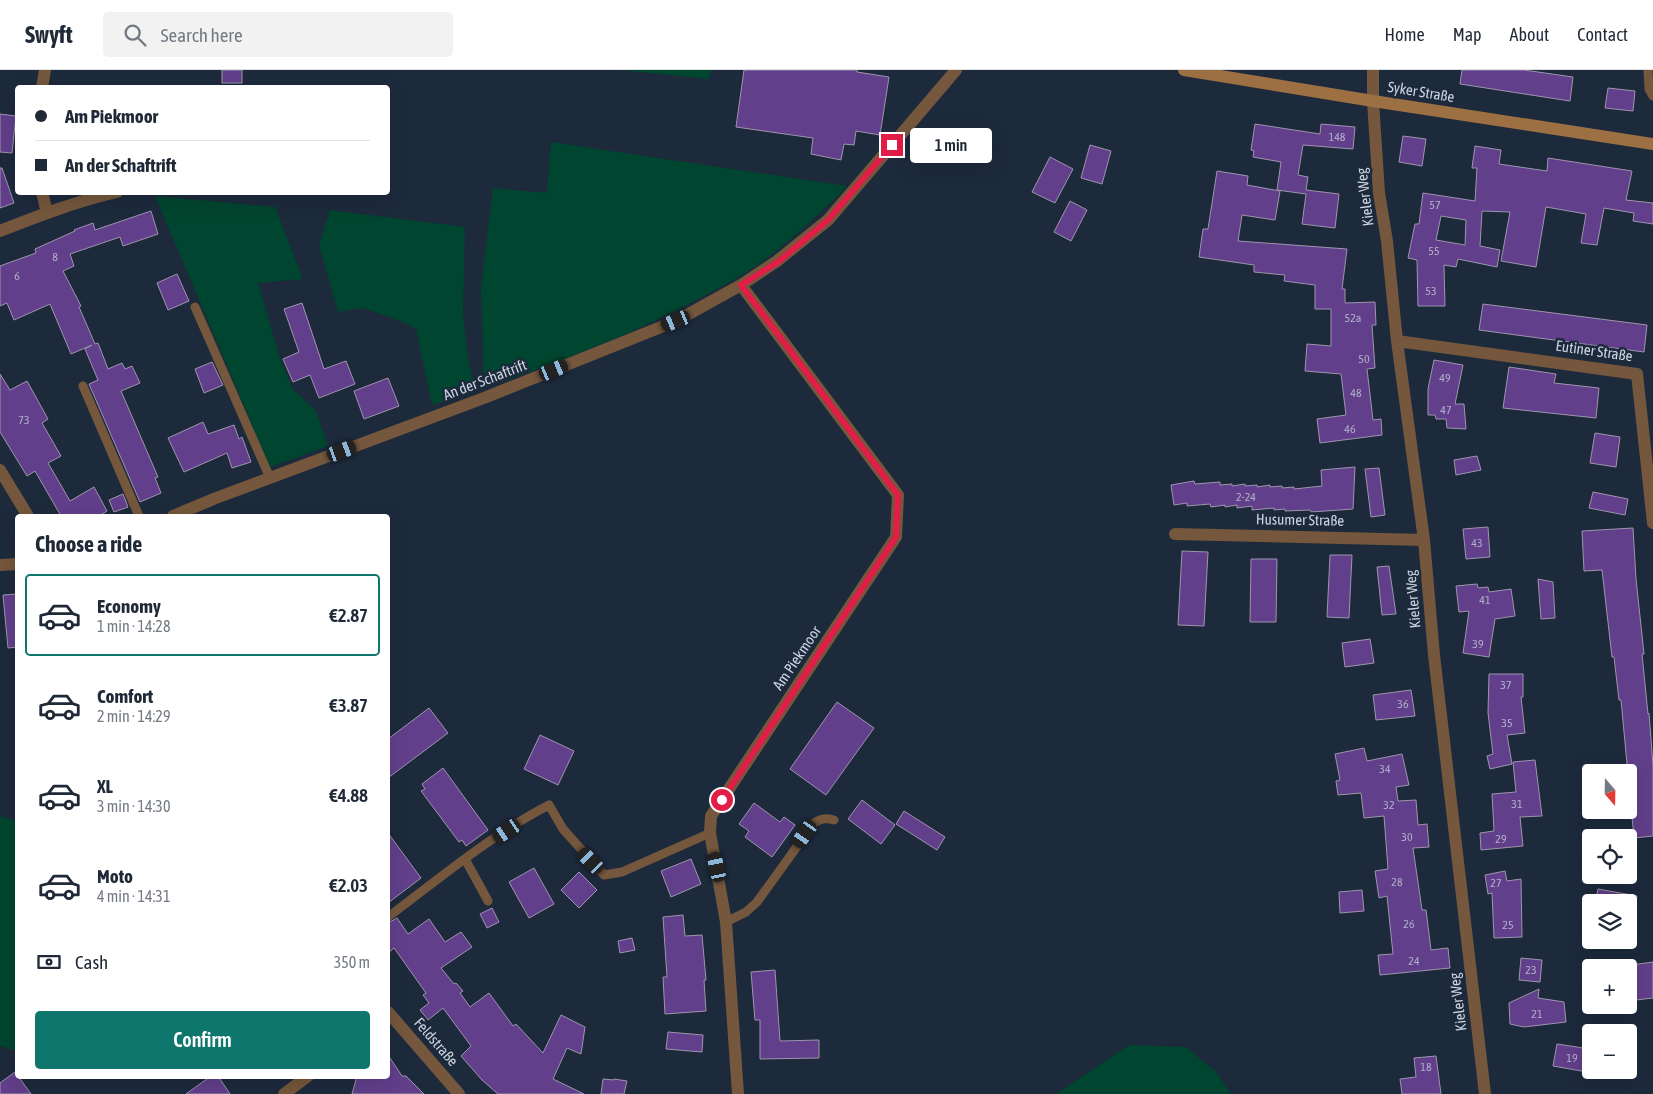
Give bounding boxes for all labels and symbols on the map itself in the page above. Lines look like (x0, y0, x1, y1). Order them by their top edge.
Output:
street label: Syker Straße (1386, 78, 1456, 105)
callout: 1 min (910, 128, 992, 162)
house number: 148 (1329, 130, 1346, 144)
route end (881, 134, 903, 156)
street label: Kieler Weg (1352, 166, 1377, 227)
house number: 57 (1429, 198, 1441, 212)
house number: 55 (1428, 244, 1440, 258)
house number: 8 (52, 250, 58, 264)
house number: 6 (14, 269, 20, 283)
house number: 53 (1425, 284, 1437, 298)
car (659, 308, 692, 334)
house number: 52a (1345, 311, 1361, 325)
street label: Eutiner Straße (1554, 337, 1634, 364)
house number: 50 (1358, 352, 1370, 366)
street label: An der Schaftrift (441, 356, 529, 403)
car (537, 357, 570, 383)
house number: 49 (1439, 371, 1451, 385)
house number: 48 (1350, 386, 1362, 400)
house number: 47 (1440, 403, 1452, 417)
house number: 73 (18, 413, 30, 427)
house number: 46 (1344, 422, 1356, 436)
car (325, 439, 358, 463)
house number: 2-24 (1236, 490, 1256, 504)
street label: Husumer Straße (1256, 510, 1344, 529)
house number: 43 (1471, 536, 1483, 550)
street label: Kieler Weg (1401, 569, 1424, 629)
house number: 41 (1479, 593, 1491, 607)
street label: Am Piekmoor (769, 622, 824, 693)
house number: 39 (1472, 637, 1484, 651)
house number: 37 (1500, 678, 1512, 692)
house number: 36 (1397, 697, 1409, 711)
house number: 35 (1501, 716, 1513, 730)
house number: 34 (1379, 762, 1391, 776)
north arrow (1582, 764, 1638, 819)
route start (711, 789, 733, 811)
house number: 31 (1511, 797, 1523, 811)
house number: 32 (1383, 798, 1395, 812)
car (490, 816, 523, 846)
car (790, 817, 819, 851)
house number: 30 (1401, 830, 1413, 844)
house number: 29 (1495, 832, 1507, 846)
car (575, 845, 606, 877)
car (706, 851, 727, 883)
house number: 28 (1391, 875, 1403, 889)
house number: 27 (1490, 876, 1502, 890)
house number: 26 (1403, 917, 1415, 931)
house number: 25 (1502, 918, 1514, 932)
house number: 24 (1408, 954, 1420, 968)
house number: 23 (1525, 963, 1537, 977)
street label: Kieler Weg (1445, 971, 1470, 1032)
house number: 21 (1531, 1007, 1543, 1021)
street label: Feldstraße (411, 1014, 462, 1069)
house number: 19 (1566, 1051, 1578, 1065)
house number: 18 (1420, 1060, 1432, 1074)

